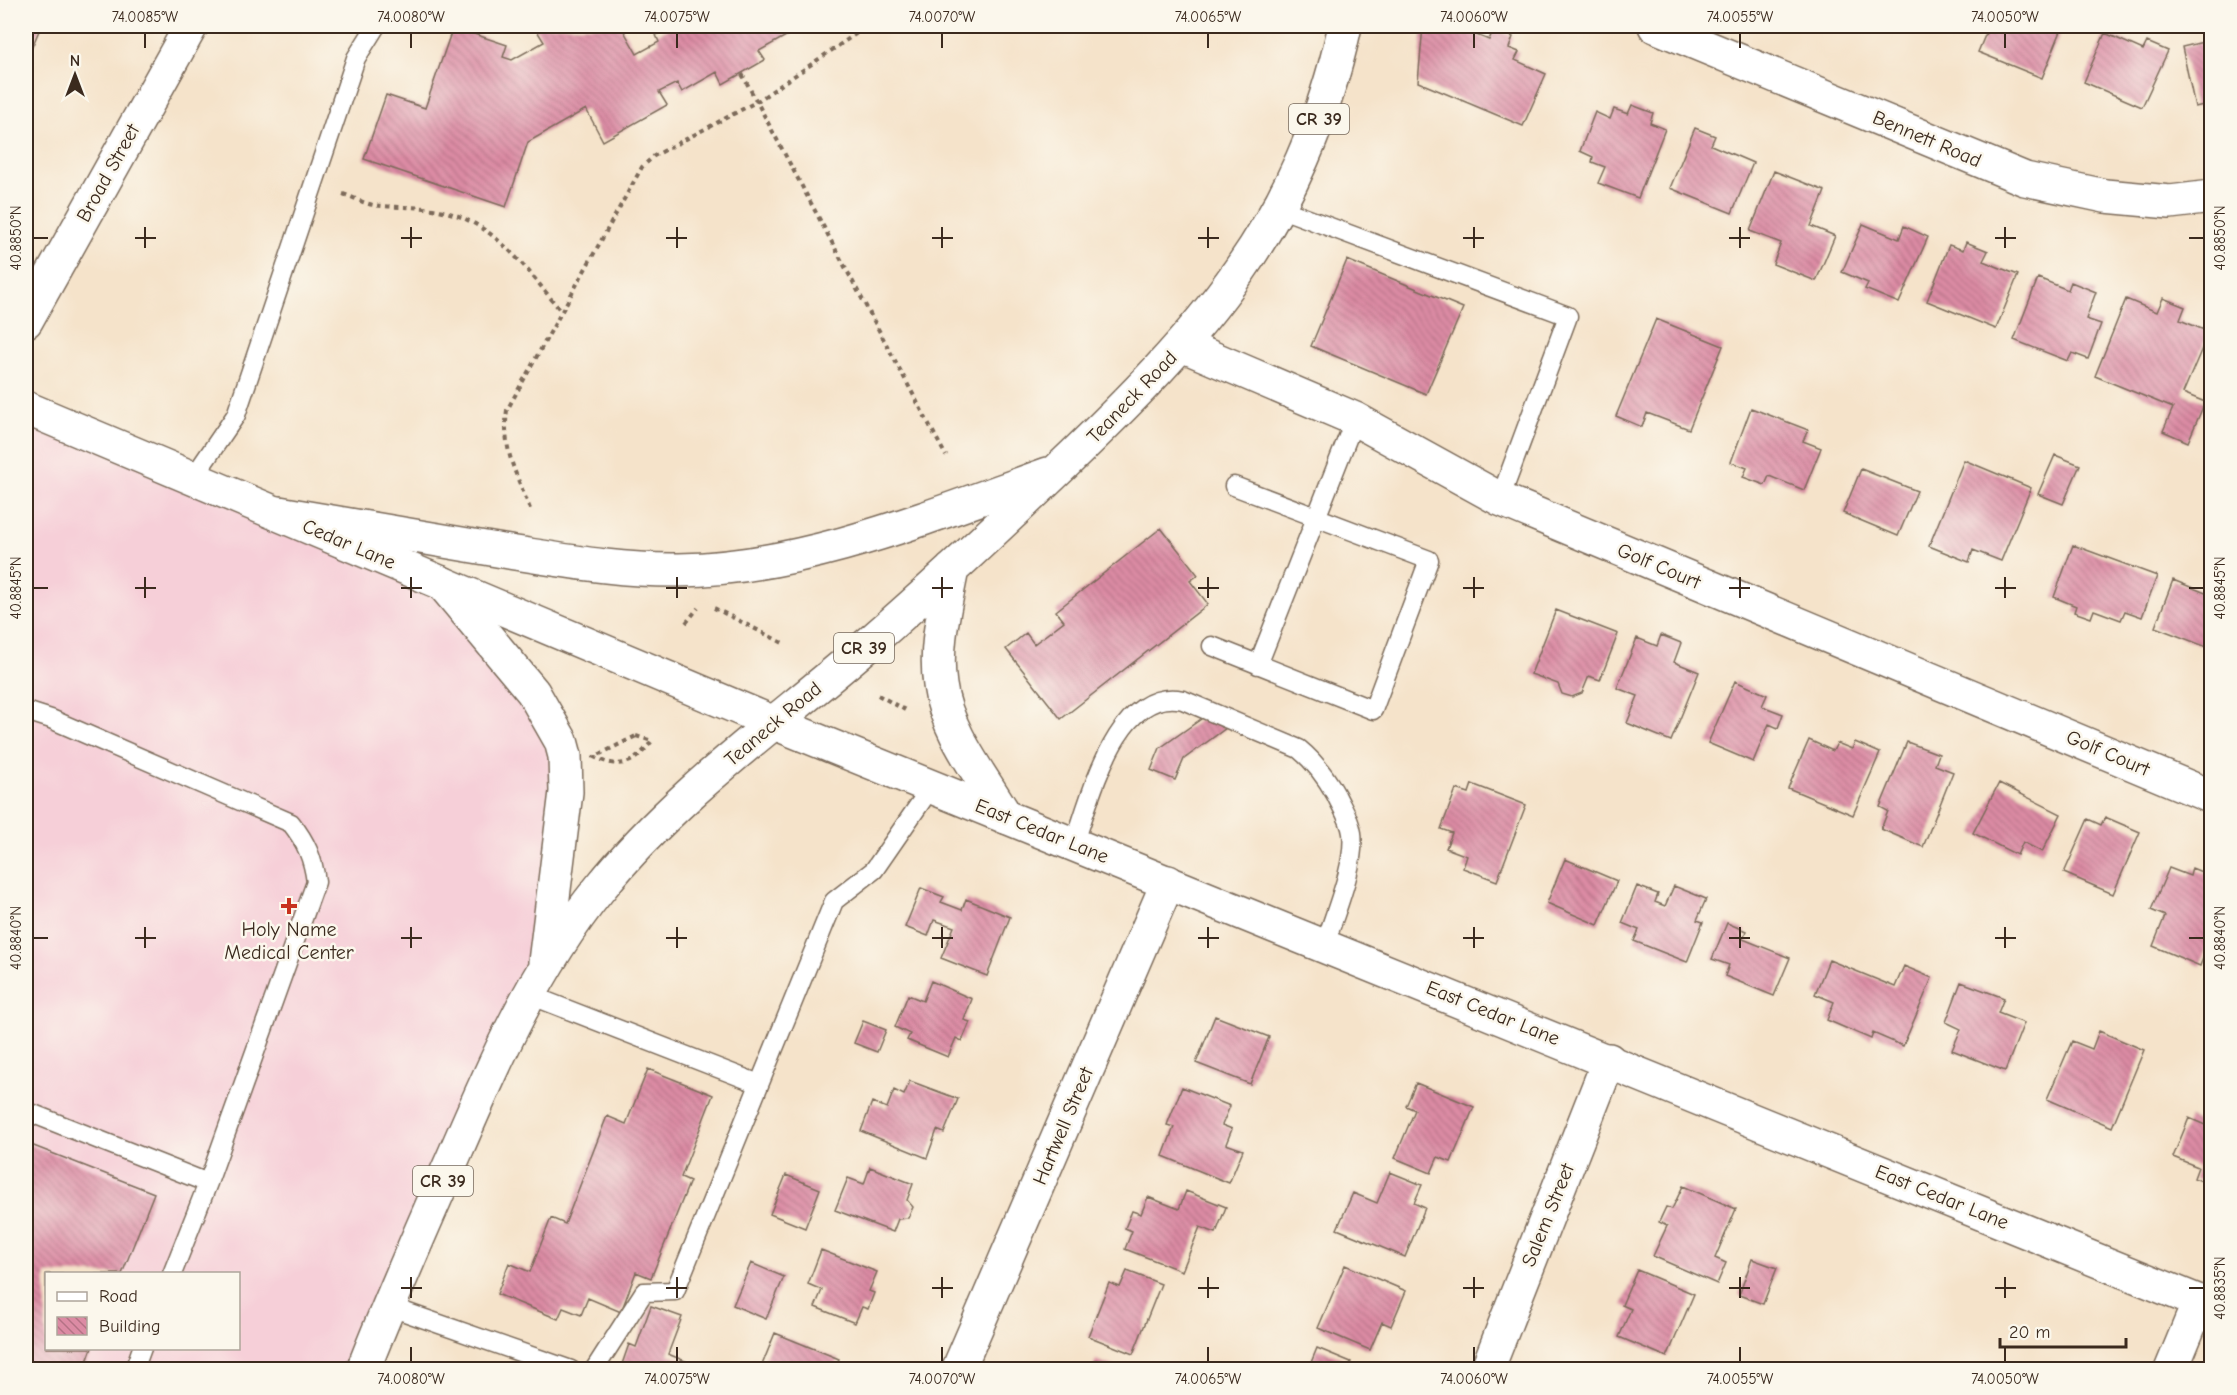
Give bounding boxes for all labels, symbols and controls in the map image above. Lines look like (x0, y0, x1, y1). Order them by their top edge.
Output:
text: 74.0085°W (112, 8, 178, 26)
text: 74.0080°W (377, 8, 445, 26)
text: 74.0075°W (644, 8, 710, 26)
text: 74.0070°W (909, 8, 975, 26)
text: 74.0065°W (1175, 8, 1241, 26)
text: 74.0060°W (1440, 8, 1508, 26)
text: 74.0055°W (1707, 8, 1773, 26)
text: 74.0050°W (1971, 8, 2039, 26)
north arrow (45, 45, 105, 105)
text: N (70, 52, 80, 70)
road number: CR 39 (1289, 104, 1349, 134)
street label: Bennett Road (1869, 106, 1985, 172)
street label: Broad Street (72, 119, 145, 226)
text: 40.8850°N (7, 206, 25, 270)
text: 40.8850°N (2211, 206, 2229, 270)
street label: Teaneck Road (1082, 346, 1182, 448)
street label: Cedar Lane (299, 514, 399, 574)
street label: Golf Court (1614, 538, 1705, 594)
text: 40.8845°N (7, 556, 25, 620)
text: 40.8845°N (2211, 556, 2229, 620)
road number: CR 39 (834, 633, 894, 663)
street label: Teaneck Road (720, 677, 826, 771)
street label: Golf Court (2063, 725, 2154, 781)
street label: East Cedar Lane (972, 794, 1112, 868)
marker: Holy Name Medical Center (280, 897, 298, 915)
text: 40.8840°N (7, 906, 25, 970)
text: 40.8840°N (2211, 906, 2229, 970)
place label: Holy Name Medical Center (224, 918, 354, 964)
street label: East Cedar Lane (1423, 976, 1563, 1050)
street label: Hartwell Street (1028, 1063, 1099, 1188)
street label: Salem Street (1517, 1159, 1580, 1270)
street label: East Cedar Lane (1872, 1160, 2012, 1234)
road number: CR 39 (413, 1166, 473, 1196)
text: 40.8835°N (2211, 1256, 2229, 1320)
legend (45, 1272, 240, 1350)
text: Road (99, 1286, 138, 1307)
scale bar (2000, 1311, 2126, 1349)
text: Building (99, 1316, 161, 1337)
text: 20 m (2009, 1322, 2050, 1343)
text: 74.0080°W (377, 1370, 445, 1388)
text: 74.0075°W (644, 1370, 710, 1388)
text: 74.0070°W (909, 1370, 975, 1388)
text: 74.0065°W (1175, 1370, 1241, 1388)
text: 74.0060°W (1440, 1370, 1508, 1388)
text: 74.0055°W (1707, 1370, 1773, 1388)
text: 74.0050°W (1971, 1370, 2039, 1388)

